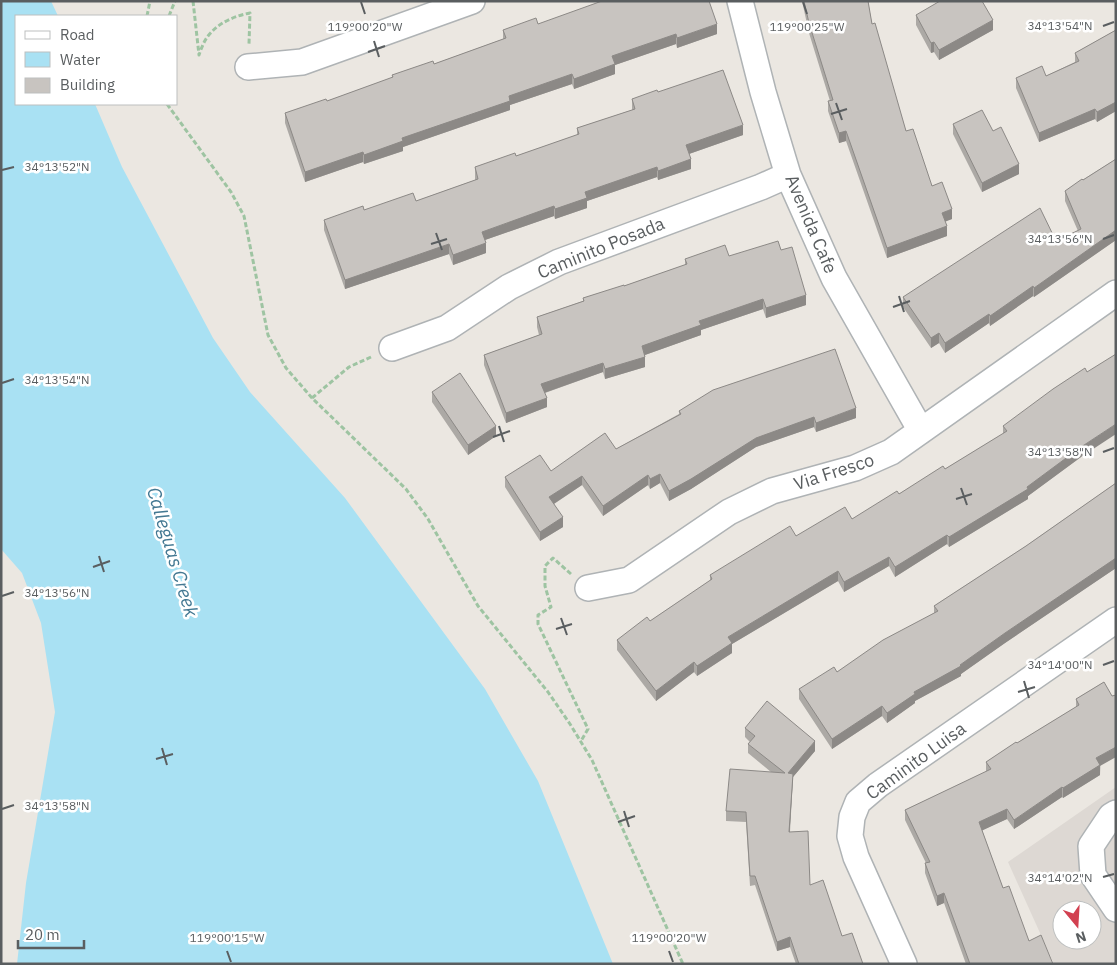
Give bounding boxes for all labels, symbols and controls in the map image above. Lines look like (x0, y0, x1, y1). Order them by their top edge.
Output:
legend (15, 15, 178, 105)
text: 34°13'54"N (1027, 18, 1093, 33)
text: 119°00'20"W (328, 19, 403, 34)
text: 119°00'25"W (770, 19, 845, 34)
text: Road (60, 25, 95, 44)
text: Water (60, 50, 101, 69)
text: Building (60, 75, 115, 94)
text: 34°13'52"N (24, 159, 90, 174)
street label: Avenida Cafe (780, 171, 843, 277)
street label: Caminito Posada (534, 211, 668, 284)
text: 34°13'56"N (1027, 231, 1093, 246)
text: 34°13'54"N (24, 372, 90, 387)
text: 34°13'58"N (1027, 444, 1093, 459)
street label: Via Fresco (791, 448, 877, 495)
water label: Calleguas Creek (142, 484, 204, 621)
text: 34°13'56"N (24, 585, 90, 600)
text: 34°14'00"N (1027, 657, 1093, 672)
street label: Caminito Luisa (861, 716, 971, 805)
text: 34°13'58"N (24, 798, 90, 813)
text: 34°14'02"N (1027, 870, 1093, 885)
north arrow (1052, 900, 1102, 950)
scale bar (18, 918, 84, 950)
text: 20 m (25, 925, 60, 944)
text: N (1073, 927, 1089, 947)
text: 119°00'15"W (190, 930, 265, 945)
text: 119°00'20"W (632, 930, 707, 945)

